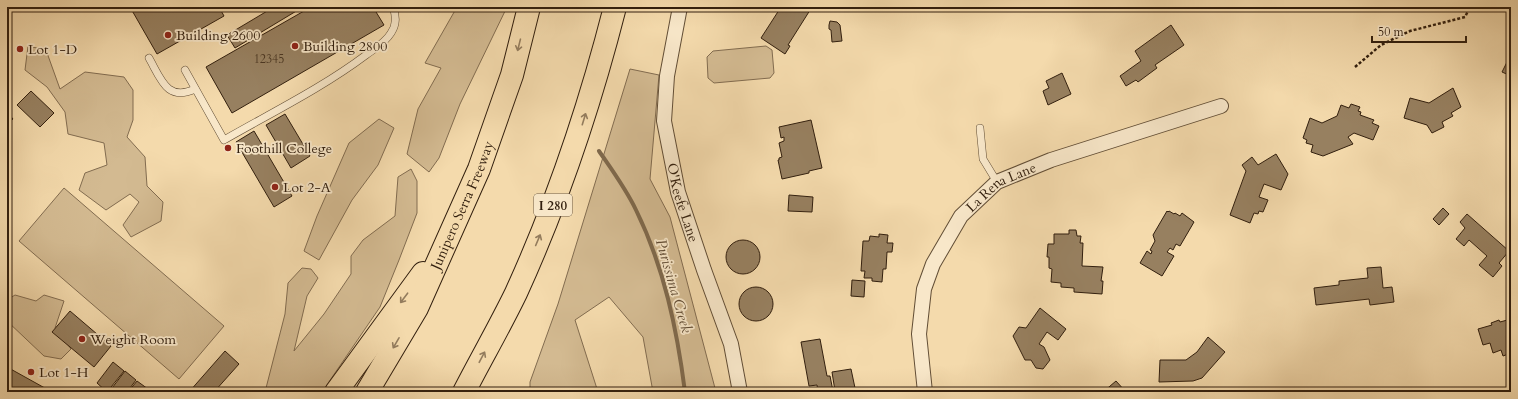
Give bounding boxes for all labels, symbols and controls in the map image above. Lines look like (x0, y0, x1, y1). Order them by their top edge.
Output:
scale bar (1372, 18, 1466, 44)
text: 50 m (1378, 24, 1405, 40)
place label: Building 2600 (176, 26, 260, 45)
marker: Building 2600 (163, 30, 173, 40)
place label: Building 2800 (303, 37, 387, 56)
one-way arrow (515, 38, 523, 51)
place label: Lot 1-D (28, 40, 77, 59)
marker: Building 2800 (290, 41, 300, 51)
marker: Lot 1-D (15, 44, 25, 54)
house number: 12345 (254, 51, 284, 67)
one-way arrow (581, 112, 588, 125)
street label: Junipero Serra Freeway (425, 138, 498, 275)
place label: Foothill College (236, 139, 332, 158)
marker: Foothill College (223, 143, 233, 153)
street label: La Rena Lane (962, 158, 1039, 217)
street label: O'Keefe Lane (662, 161, 703, 245)
place label: Lot 2-A (283, 178, 331, 197)
marker: Lot 2-A (270, 182, 280, 192)
road number: I 280 (534, 194, 572, 216)
one-way arrow (535, 235, 542, 247)
water label: Purissima Creek (651, 237, 697, 336)
one-way arrow (400, 293, 408, 304)
place label: Weight Room (89, 330, 176, 349)
marker: Weight Room (77, 334, 87, 344)
one-way arrow (392, 337, 400, 349)
one-way arrow (479, 352, 486, 364)
place label: Lot 1-H (39, 363, 89, 382)
marker: Lot 1-H (26, 367, 36, 377)

